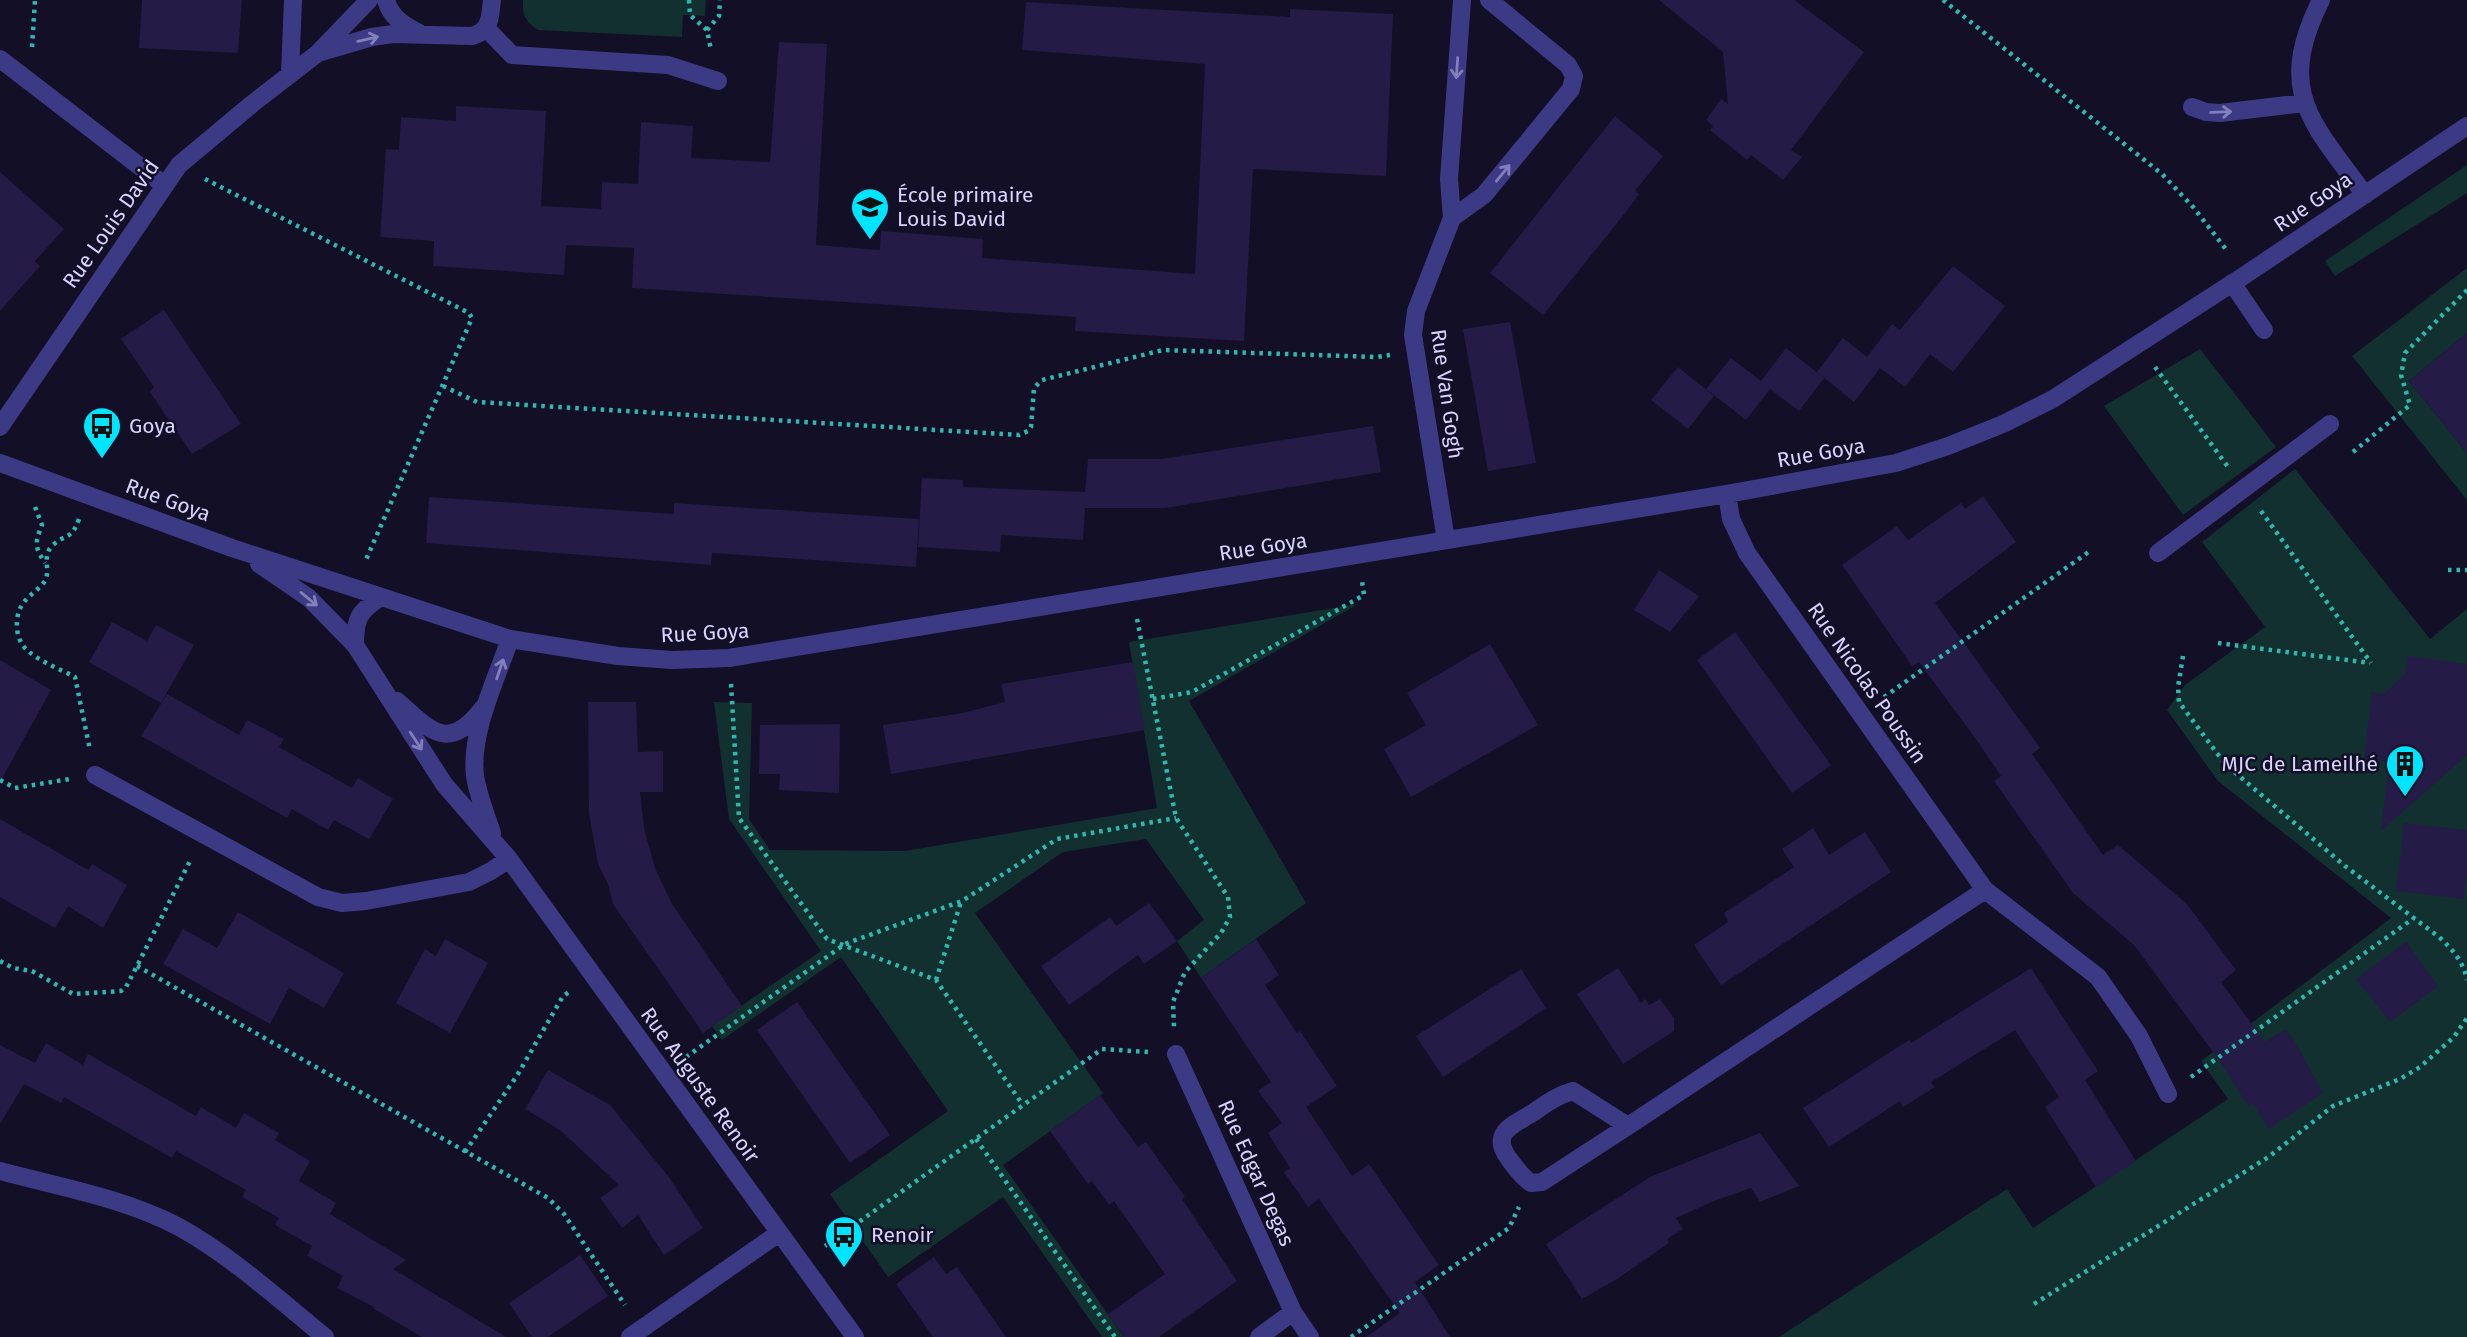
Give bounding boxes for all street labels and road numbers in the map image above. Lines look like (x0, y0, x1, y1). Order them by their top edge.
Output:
street label: Rue Louis David (57, 155, 165, 293)
street label: Rue Goya (2269, 166, 2357, 238)
street label: Rue Van Gogh (1425, 327, 1469, 461)
street label: Rue Goya (1775, 432, 1867, 474)
street label: Rue Goya (122, 473, 214, 527)
street label: Rue Goya (1217, 527, 1309, 567)
street label: Rue Nicolas Poussin (1802, 598, 1932, 768)
street label: Rue Goya (660, 618, 750, 648)
street label: Rue Auguste Renoir (635, 1002, 765, 1168)
street label: Rue Edgar Degas (1212, 1096, 1300, 1250)

